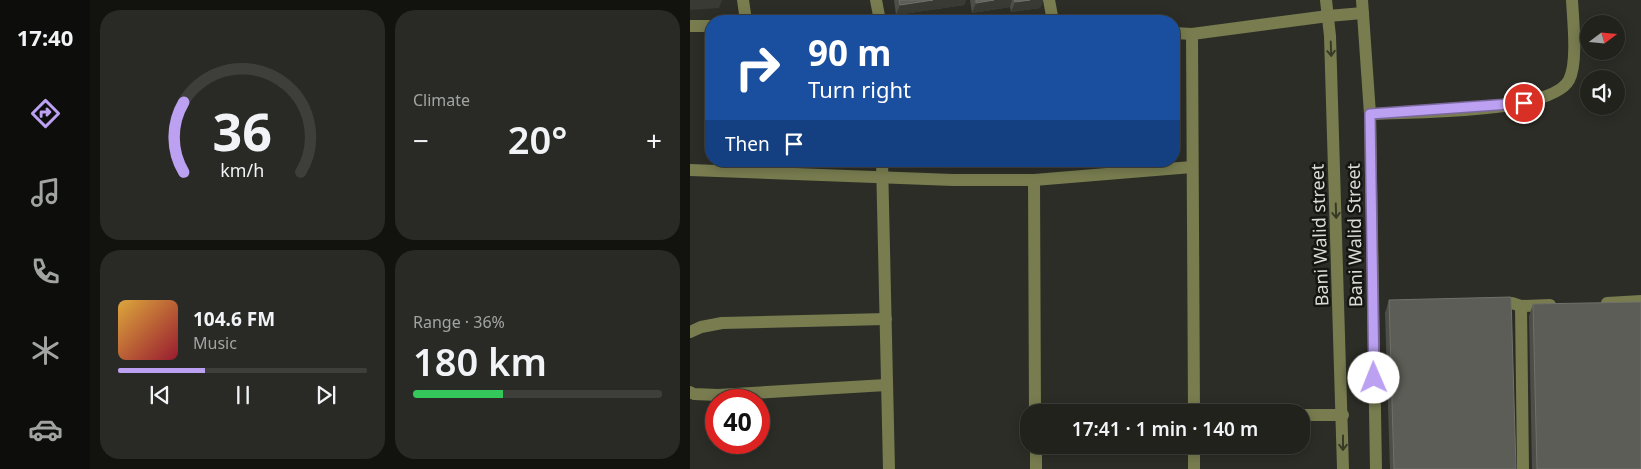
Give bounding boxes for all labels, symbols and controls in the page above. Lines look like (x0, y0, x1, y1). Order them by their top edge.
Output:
north arrow (1580, 15, 1625, 60)
map controls (1580, 15, 1625, 115)
text: 17:40 (17, 22, 73, 52)
text: 90 m (808, 29, 891, 76)
icon: right (725, 35, 790, 100)
one-way arrow (1326, 40, 1335, 56)
button: sound (1580, 70, 1625, 115)
text: Turn right (808, 74, 911, 104)
pin (1503, 82, 1545, 124)
text: Climate (413, 89, 470, 111)
icon: arrive (1510, 89, 1538, 117)
text: 36 (213, 95, 272, 166)
icon: directions (28, 96, 63, 131)
text: 20° (508, 113, 567, 165)
text: − (413, 121, 429, 159)
text: + (646, 121, 662, 159)
icon: arrive (780, 130, 808, 158)
text: Then (725, 131, 770, 157)
text: km/h (221, 158, 264, 182)
street label: Bani Walid Street (1341, 162, 1367, 307)
street label: Bani Walid street (1304, 163, 1333, 307)
icon: music (28, 175, 63, 210)
one-way arrow (1331, 202, 1341, 219)
icon: phone (28, 254, 63, 289)
text: 104.6 FM (193, 306, 275, 332)
text: Range · 36% (413, 311, 505, 333)
text: Music (193, 332, 237, 354)
icon: climate (28, 333, 63, 368)
text: 180 km (413, 335, 547, 387)
position arrow (1347, 351, 1399, 403)
icon: previous (146, 381, 174, 409)
icon: pause (229, 381, 257, 409)
icon: next (312, 381, 340, 409)
speed limit sign: 40 (705, 389, 770, 454)
icon: car (28, 412, 63, 447)
text: 17:41 · 1 min · 140 m (1072, 416, 1258, 442)
one-way arrow (1338, 435, 1348, 451)

